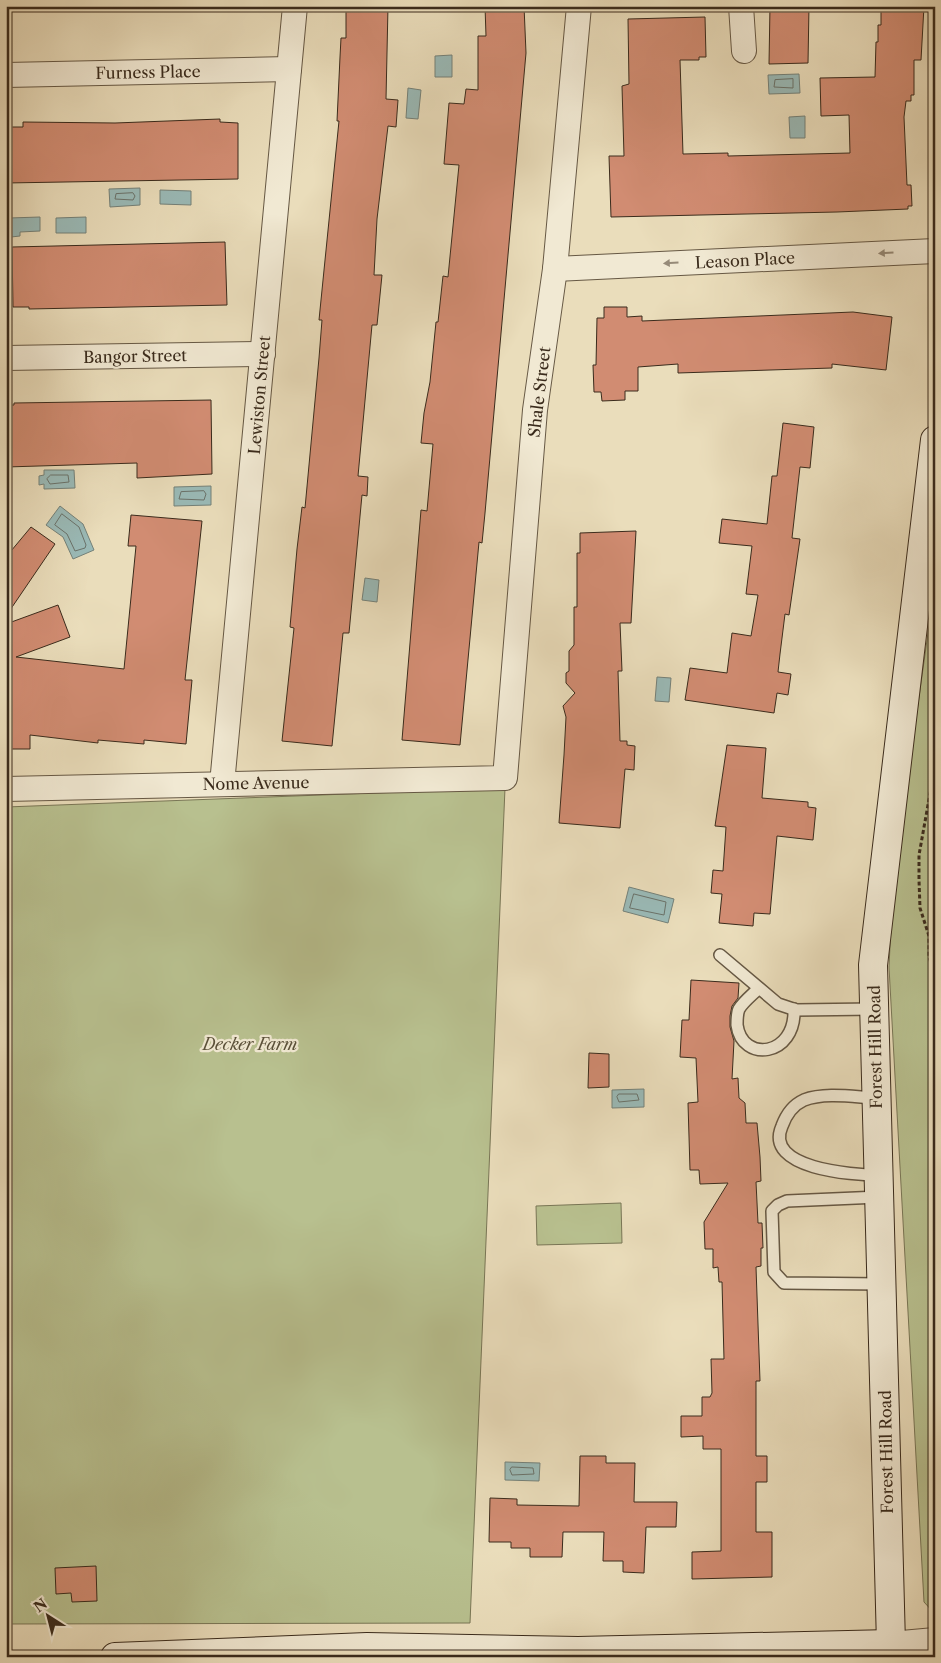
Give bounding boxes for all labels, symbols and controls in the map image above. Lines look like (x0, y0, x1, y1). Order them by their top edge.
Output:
street label: Furness Place (95, 61, 201, 83)
street label: Leason Place (695, 247, 796, 273)
one-way arrow (878, 250, 894, 258)
one-way arrow (663, 260, 679, 268)
street label: Lewiston Street (244, 334, 274, 455)
street label: Bangor Street (83, 345, 187, 367)
street label: Shale Street (524, 345, 555, 439)
street label: Nome Avenue (202, 772, 310, 794)
street label: Forest Hill Road (864, 985, 886, 1109)
park label: Decker Farm (201, 1034, 297, 1054)
street label: Forest Hill Road (875, 1390, 897, 1514)
north arrow (22, 1590, 72, 1640)
text: N (30, 1595, 51, 1616)

